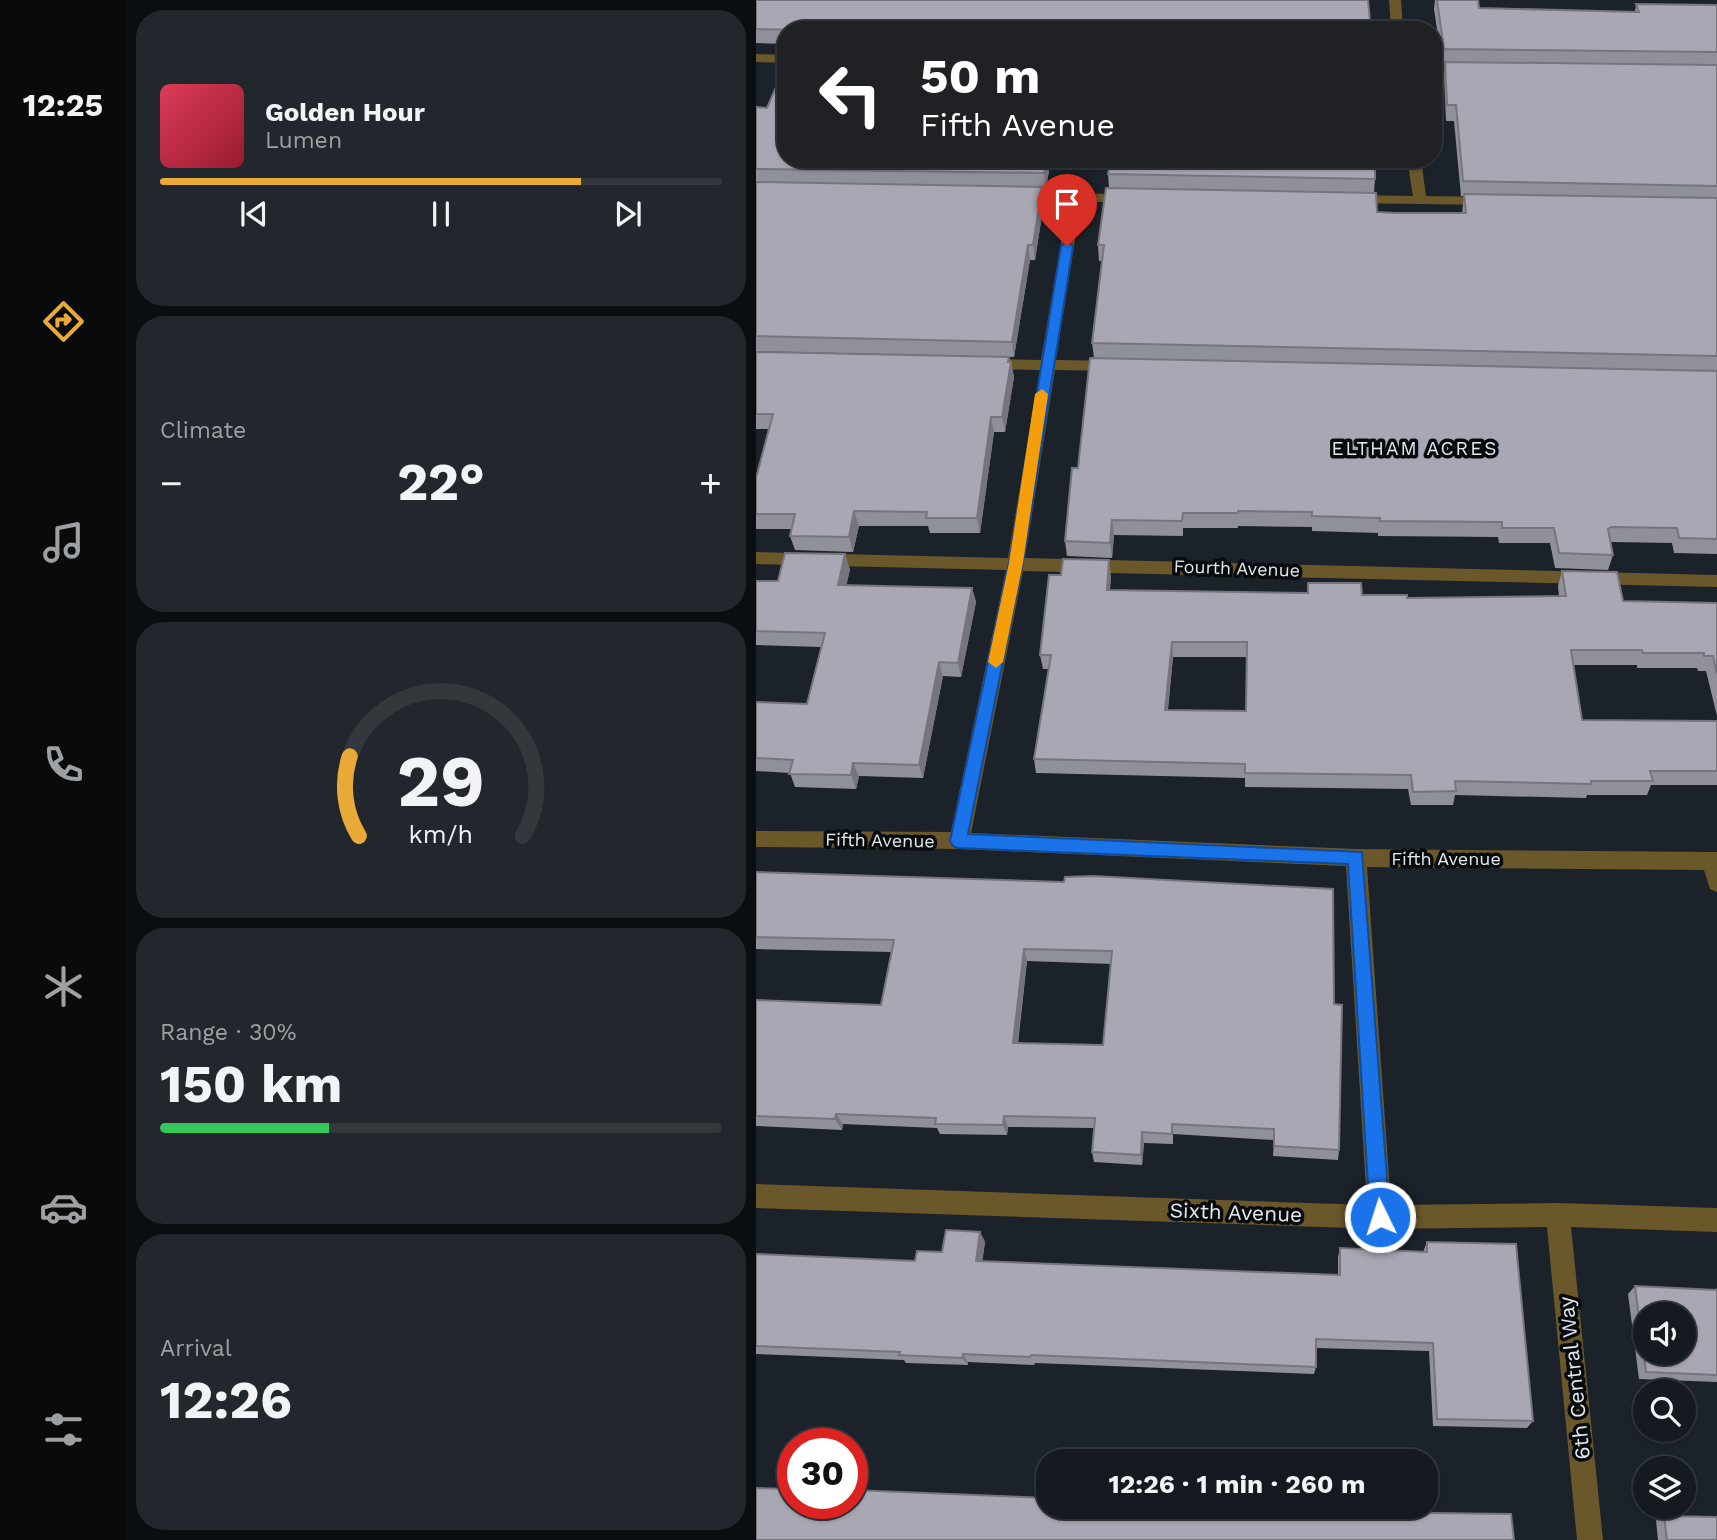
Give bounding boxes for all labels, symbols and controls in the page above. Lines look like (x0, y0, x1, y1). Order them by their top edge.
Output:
text: 50 m (920, 47, 1040, 105)
icon: left (805, 49, 896, 140)
text: 12:25 (23, 86, 103, 124)
text: Golden Hour (265, 97, 425, 127)
text: Fifth Avenue (920, 106, 1115, 144)
text: Lumen (265, 127, 342, 154)
pin (1037, 174, 1097, 246)
icon: arrive (1048, 185, 1086, 223)
icon: previous (235, 195, 273, 233)
icon: pause (422, 195, 460, 233)
icon: next (609, 195, 647, 233)
icon: directions (39, 297, 88, 346)
text: Climate (160, 417, 246, 444)
district label: ELTHAM ACRES (1331, 437, 1499, 460)
text: 22° (397, 452, 485, 513)
text: − (160, 461, 183, 505)
text: + (699, 461, 722, 505)
icon: music (39, 518, 88, 567)
street label: Fourth Avenue (1173, 555, 1301, 581)
text: 29 (397, 738, 485, 824)
icon: phone (39, 740, 88, 789)
text: km/h (409, 820, 473, 849)
street label: Fifth Avenue (825, 829, 935, 851)
street label: Fifth Avenue (1391, 848, 1501, 869)
icon: climate (39, 962, 88, 1011)
text: Range · 30% (160, 1019, 296, 1046)
text: 150 km (160, 1054, 342, 1115)
position arrow (1343, 1180, 1417, 1254)
icon: car (39, 1183, 88, 1232)
street label: Sixth Avenue (1169, 1197, 1303, 1227)
street label: 6th Central Way (1553, 1295, 1595, 1461)
map controls (1633, 1302, 1696, 1519)
button: sound (1633, 1302, 1696, 1365)
text: Arrival (160, 1335, 232, 1362)
text: 12:26 (160, 1370, 292, 1431)
button: search (1633, 1379, 1696, 1442)
icon: filters (39, 1405, 88, 1454)
speed limit sign: 30 (777, 1428, 868, 1519)
button: layers (1633, 1456, 1696, 1519)
text: 12:26 · 1 min · 260 m (1109, 1469, 1365, 1499)

